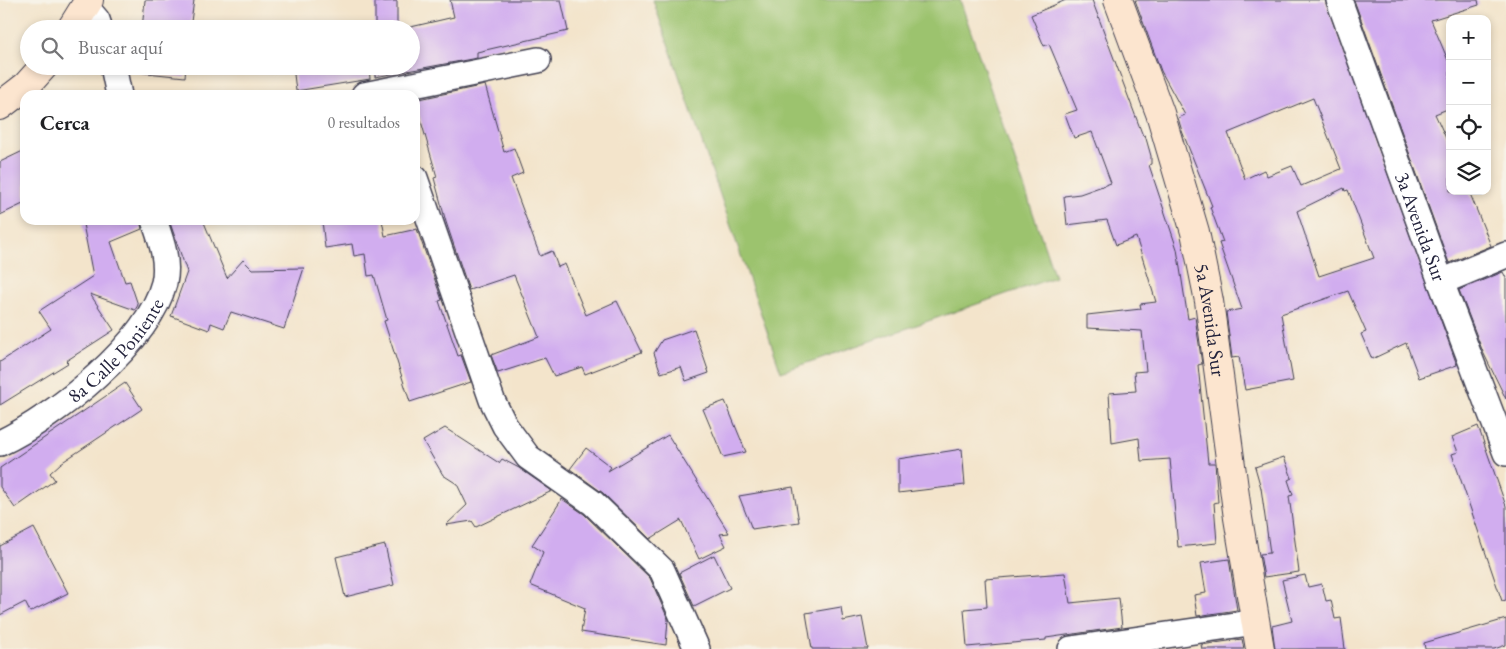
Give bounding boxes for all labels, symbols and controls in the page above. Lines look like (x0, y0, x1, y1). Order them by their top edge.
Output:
map controls (1446, 15, 1491, 195)
button: + (1446, 15, 1491, 60)
search box (20, 20, 420, 75)
icon: search (38, 34, 66, 62)
text: Buscar aquí (78, 35, 163, 60)
button: − (1446, 60, 1491, 105)
button: locate (1446, 105, 1491, 150)
text: Cerca (40, 109, 90, 136)
text: 0 resultados (328, 112, 400, 133)
button: layers (1446, 150, 1491, 195)
street label: 3a Avenida Sur (1389, 168, 1453, 285)
street label: 5a Avenida Sur (1189, 261, 1232, 378)
street label: 8a Calle Poniente (62, 294, 170, 408)

